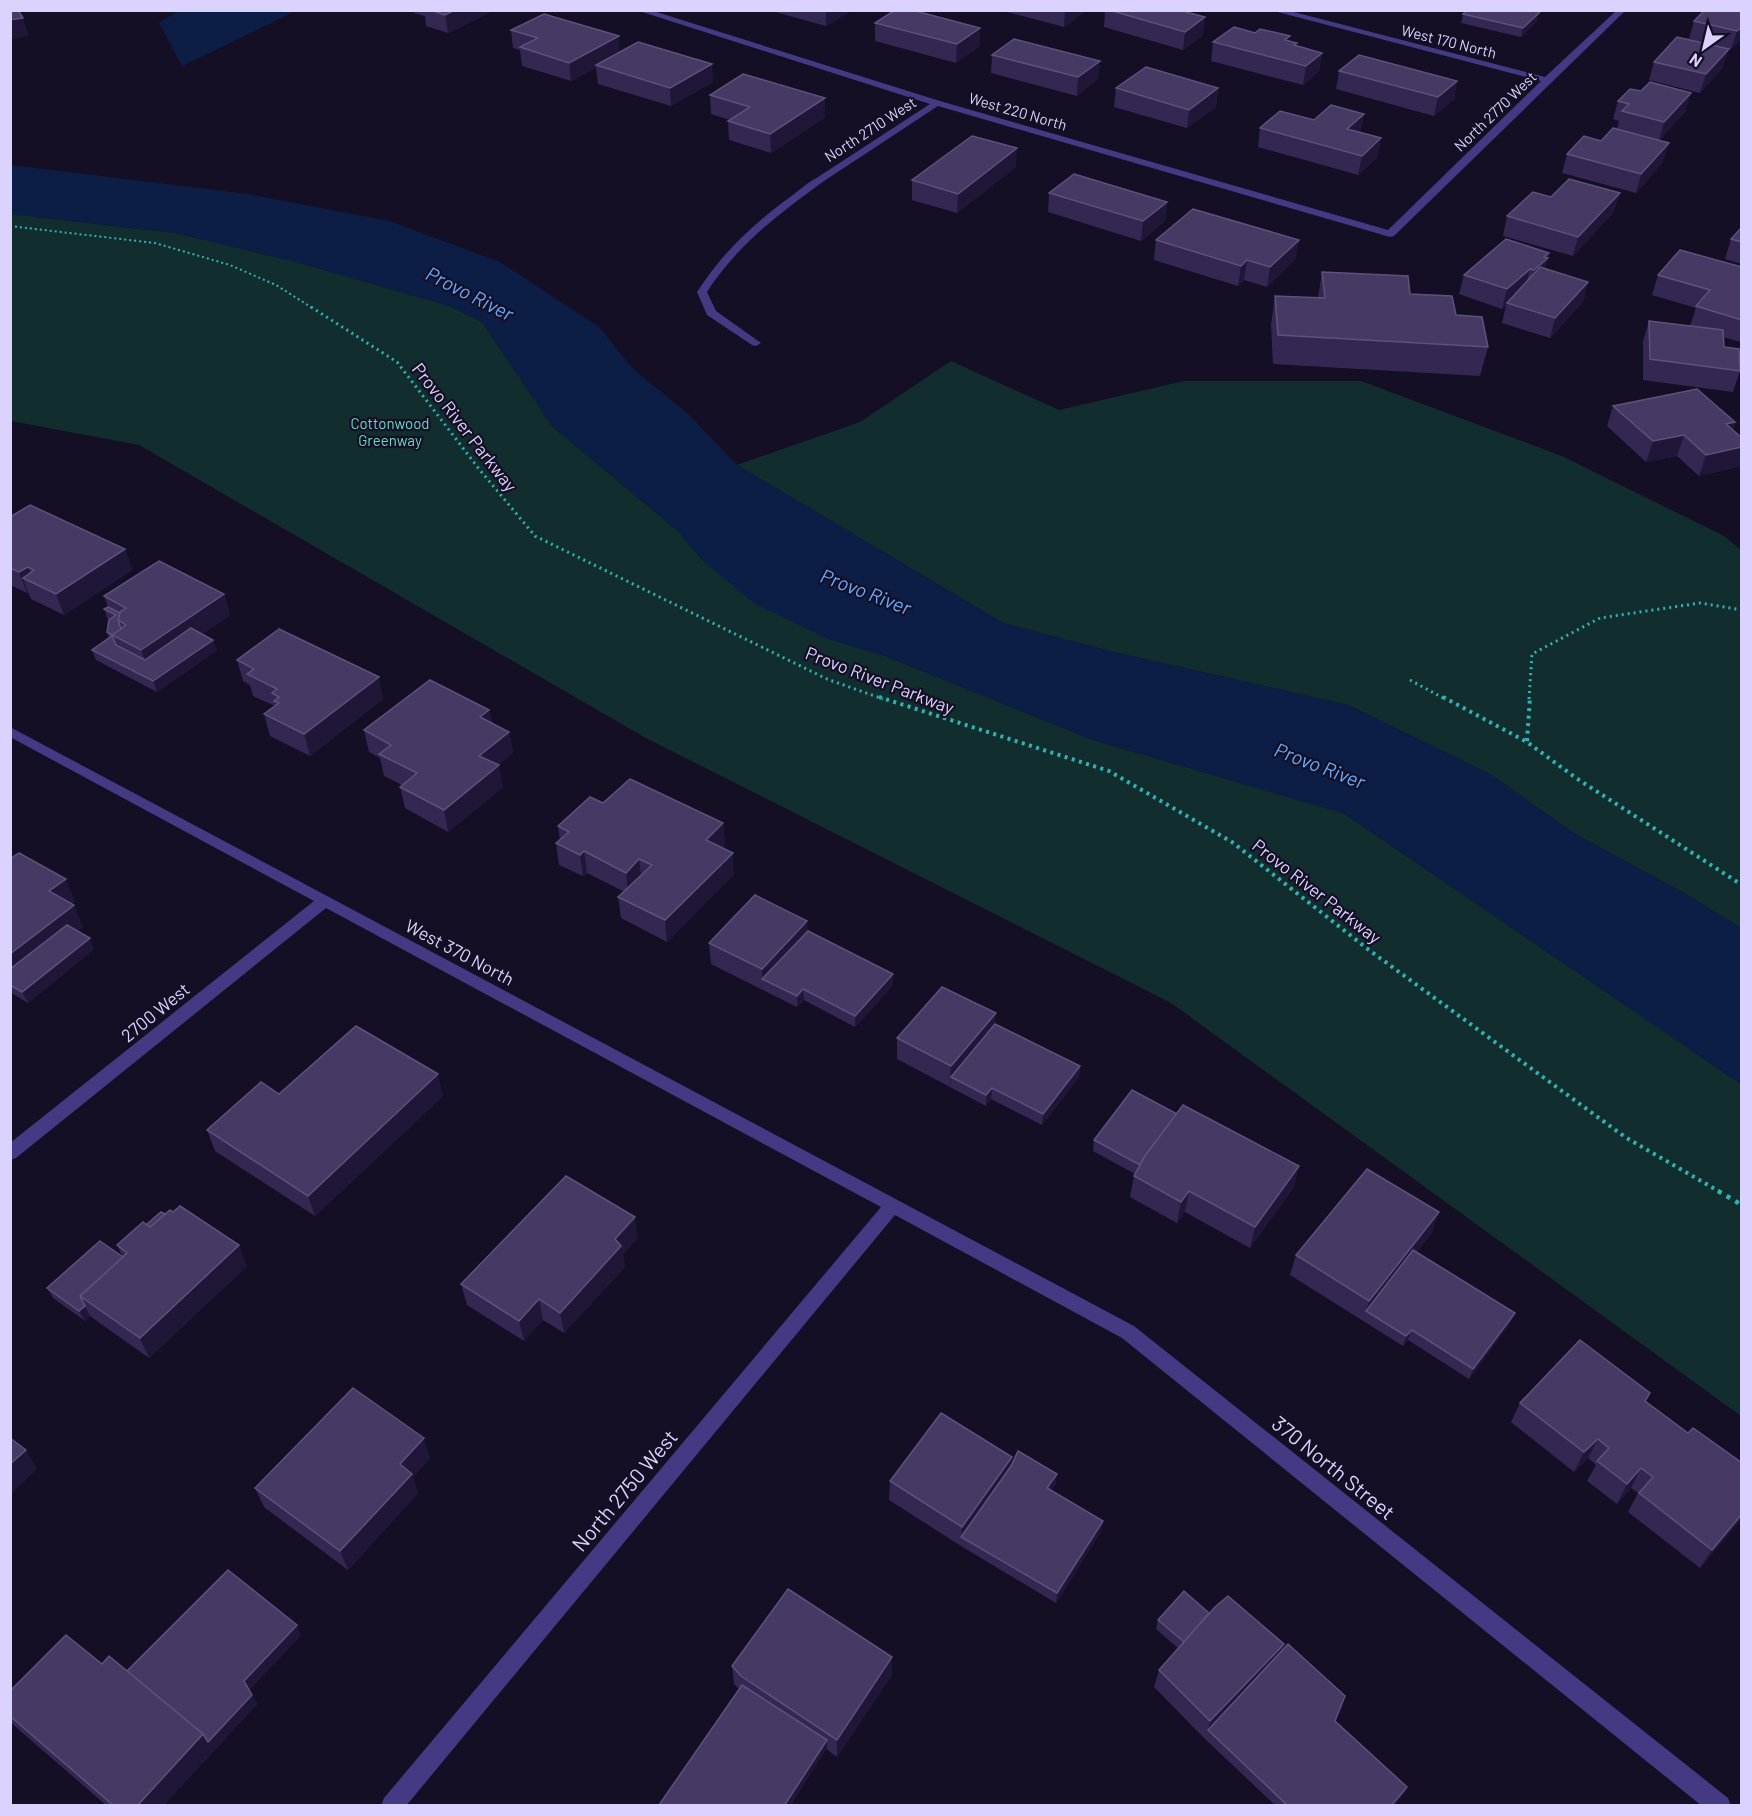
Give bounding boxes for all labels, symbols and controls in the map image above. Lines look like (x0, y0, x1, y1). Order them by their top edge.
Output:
north arrow (1674, 18, 1734, 78)
street label: West 170 North (1400, 20, 1498, 62)
text: N (1686, 50, 1705, 72)
street label: North 2770 West (1450, 67, 1540, 155)
street label: West 220 North (967, 88, 1069, 134)
street label: North 2710 West (821, 93, 919, 165)
water label: Provo River (422, 261, 519, 326)
street label: Provo River Parkway (408, 358, 522, 496)
park label: Cottonwood Greenway (350, 414, 430, 449)
water label: Provo River (817, 563, 916, 620)
street label: Provo River Parkway (803, 642, 957, 718)
water label: Provo River (1271, 737, 1370, 794)
street label: Provo River Parkway (1248, 834, 1386, 948)
street label: West 370 North (402, 914, 518, 990)
street label: 2700 West (116, 978, 194, 1046)
street label: 370 North Street (1268, 1410, 1400, 1524)
street label: North 2750 West (566, 1424, 682, 1556)

